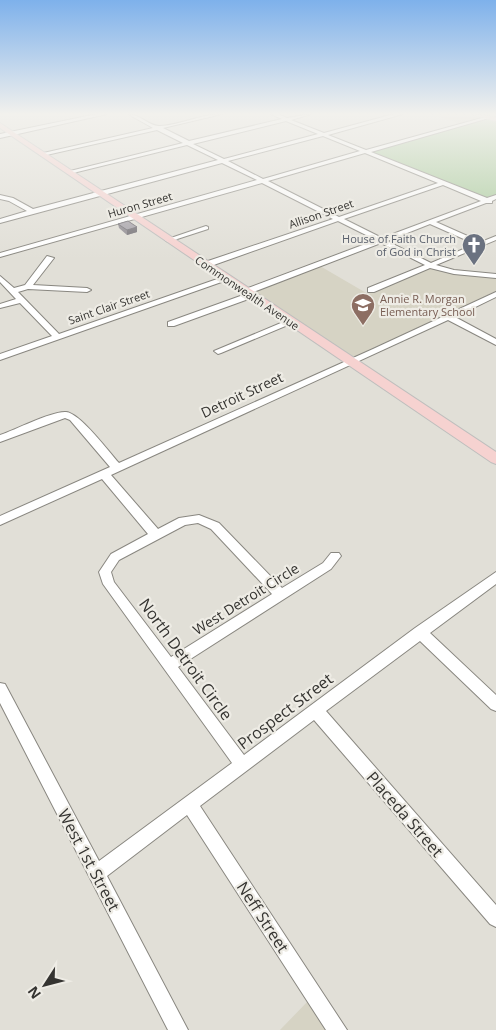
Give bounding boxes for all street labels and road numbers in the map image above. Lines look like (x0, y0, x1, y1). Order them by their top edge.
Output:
street label: Huron Street (106, 188, 174, 221)
street label: Allison Street (286, 195, 355, 232)
street label: Commonwealth Avenue (192, 252, 302, 333)
street label: Saint Clair Street (66, 286, 152, 327)
street label: Detroit Street (198, 367, 286, 422)
street label: West Detroit Circle (189, 558, 302, 639)
street label: North Detroit Circle (134, 594, 238, 724)
street label: Prospect Street (233, 668, 338, 754)
street label: Placeda Street (362, 767, 449, 862)
street label: West 1st Street (53, 805, 125, 915)
street label: Neff Street (232, 877, 294, 957)

